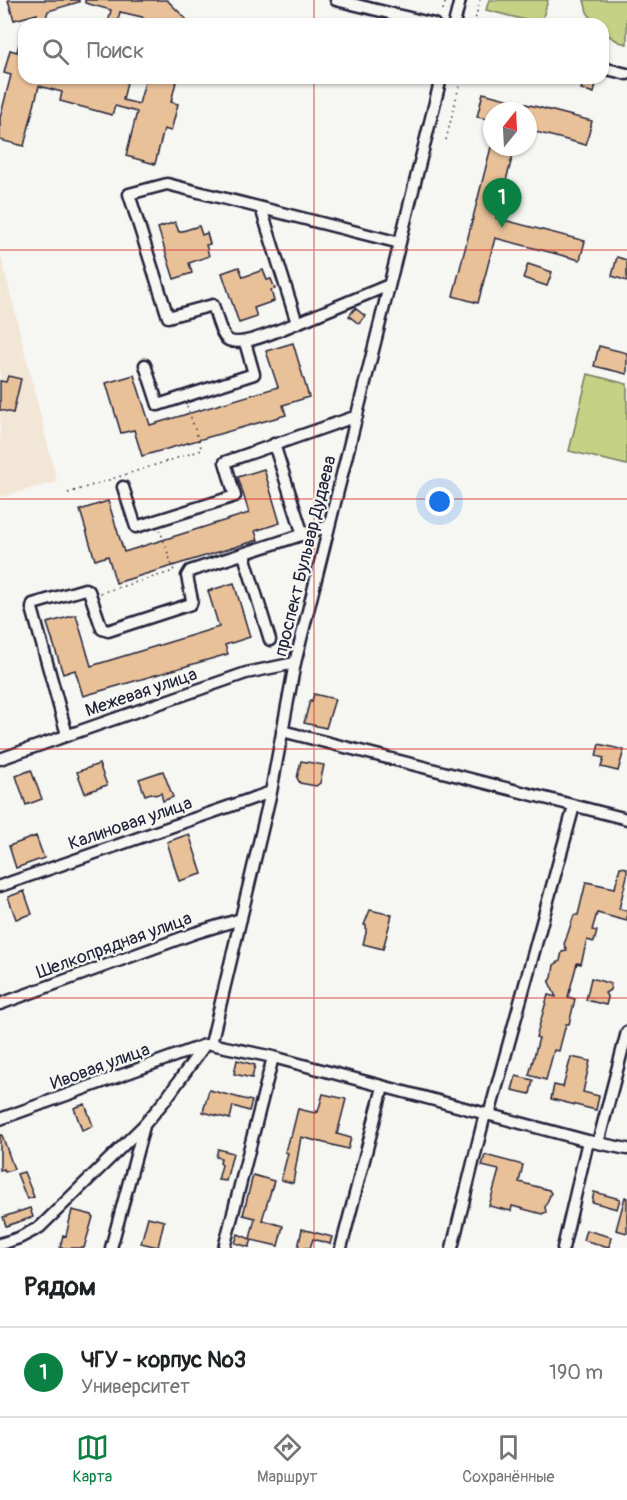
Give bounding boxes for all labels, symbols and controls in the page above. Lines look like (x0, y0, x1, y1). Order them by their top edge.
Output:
search box (18, 18, 609, 84)
icon: search (39, 35, 72, 68)
text: Поиск (87, 37, 144, 65)
north arrow (483, 102, 537, 156)
pin: 1 (482, 178, 522, 228)
street label: проспект Бульвар Дудаева (269, 453, 342, 659)
your location (425, 487, 454, 516)
street label: Межевая улица (82, 663, 200, 722)
street label: Калиновая улица (65, 792, 195, 855)
street label: Шелкопрядная улица (33, 907, 195, 984)
street label: Ивовая улица (47, 1038, 153, 1095)
text: Рядом (24, 1271, 96, 1303)
text: ЧГУ - корпус №3 (81, 1346, 246, 1374)
text: 1 (40, 1360, 47, 1385)
text: 190 m (549, 1360, 603, 1385)
text: Университет (81, 1374, 190, 1399)
tab: Карта (72, 1431, 112, 1487)
tab: Маршрут (257, 1431, 317, 1487)
tab: Сохранённые (462, 1431, 555, 1487)

